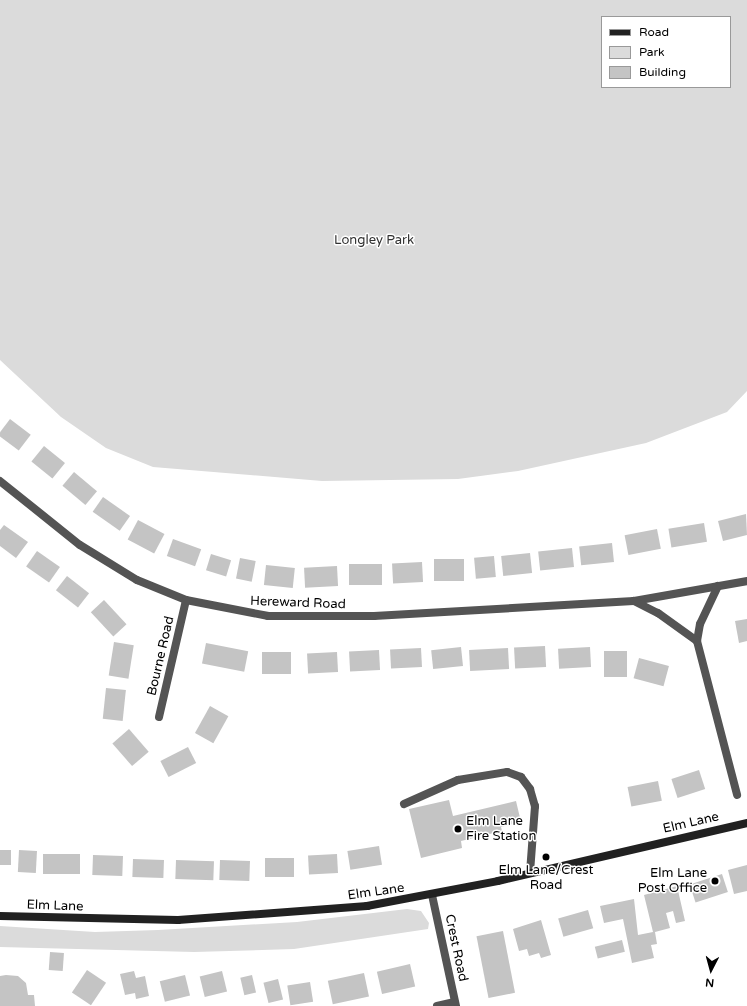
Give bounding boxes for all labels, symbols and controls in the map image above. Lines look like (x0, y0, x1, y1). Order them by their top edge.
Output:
legend (601, 16, 731, 88)
text: Road (639, 25, 669, 39)
text: Park (639, 45, 665, 59)
text: Building (639, 65, 686, 79)
park label: Longley Park (334, 232, 414, 248)
street label: Hereward Road (250, 594, 346, 612)
street label: Bourne Road (144, 615, 178, 697)
street label: Elm Lane (662, 809, 720, 837)
place label: Elm Lane Fire Station (466, 814, 536, 845)
marker: Elm Lane Fire Station (453, 824, 463, 834)
marker: Elm Lane/Crest Road (541, 852, 551, 862)
place label: Elm Lane/Crest Road (499, 863, 593, 894)
place label: Elm Lane Post Office (638, 866, 707, 897)
marker: Elm Lane Post Office (710, 876, 720, 886)
street label: Elm Lane (347, 880, 405, 904)
street label: Elm Lane (26, 897, 84, 915)
street label: Crest Road (441, 913, 471, 983)
north arrow (691, 950, 731, 990)
text: N (705, 976, 715, 989)

